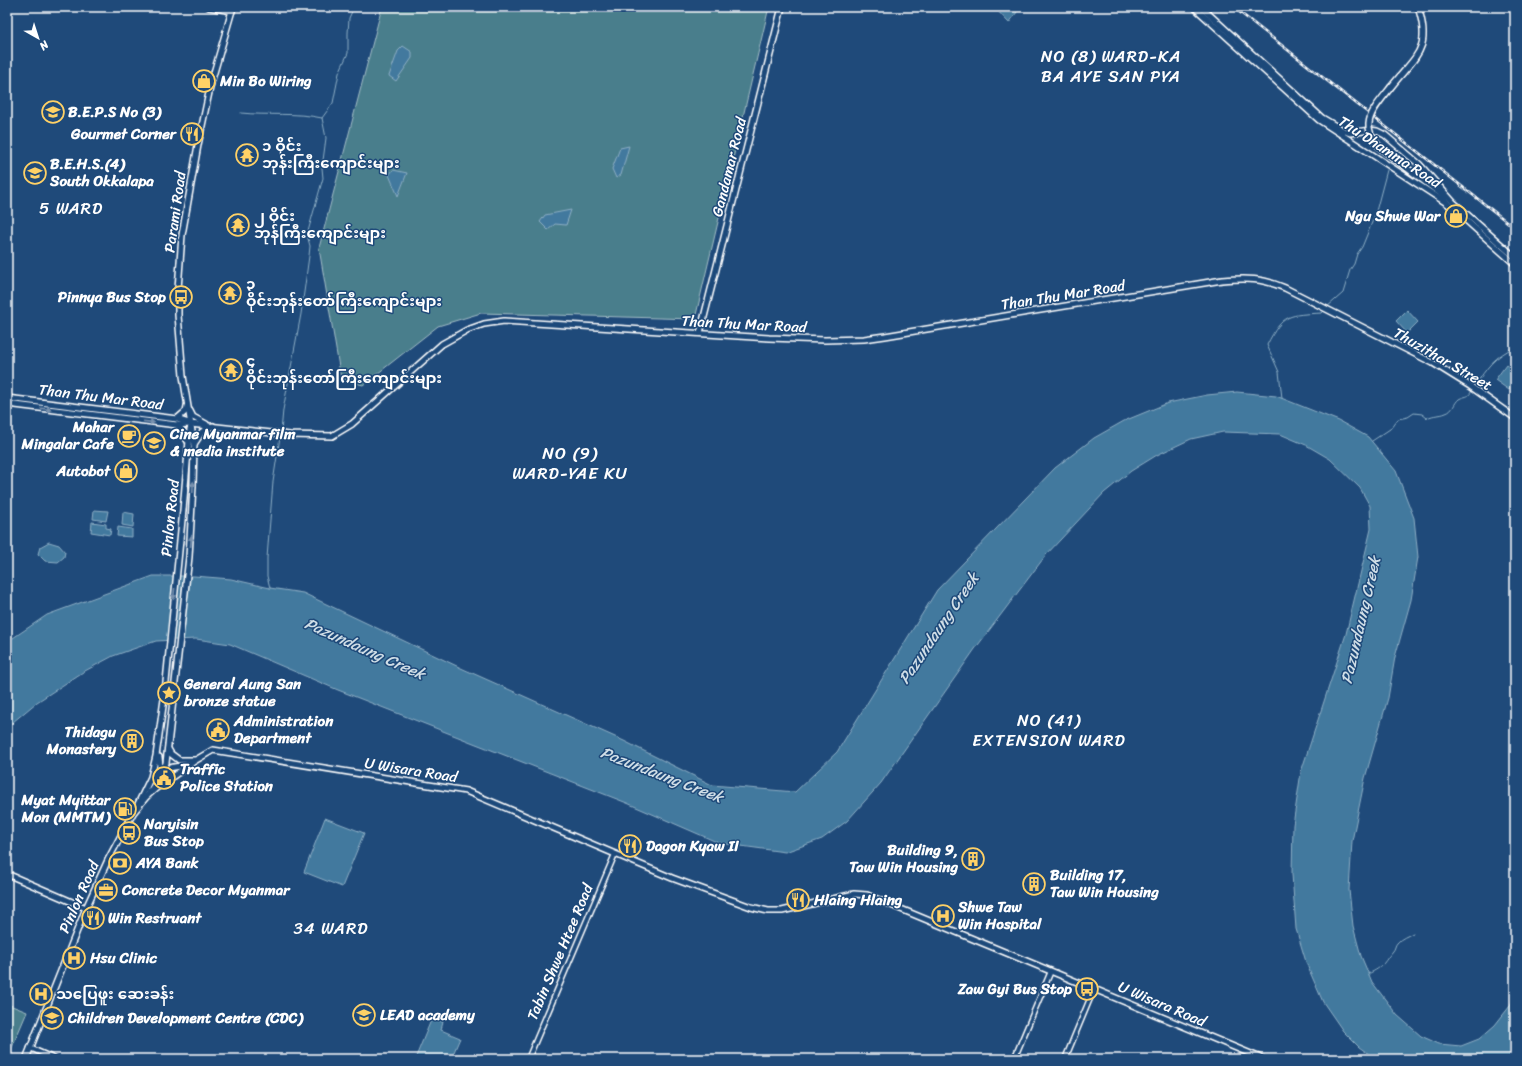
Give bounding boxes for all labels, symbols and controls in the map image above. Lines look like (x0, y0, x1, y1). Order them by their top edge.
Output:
north arrow (18, 18, 58, 58)
text: N (35, 35, 54, 55)
district label: NO (8) WARD-KA BA AYE SAN PYA (1041, 41, 1181, 91)
shop icon: Min Bo Wiring (191, 68, 217, 94)
place label: Min Bo Wiring (219, 68, 312, 94)
school or university icon: B.E.P.S No (3) (40, 99, 66, 125)
place label: B.E.P.S No (3) (68, 99, 163, 125)
street label: Thu Dhamma Road (1333, 109, 1448, 196)
street label: Gandamar Road (704, 113, 754, 219)
place label: Gourmet Corner (70, 121, 178, 147)
restaurant icon: Gourmet Corner (179, 121, 205, 147)
place label: ၁ ဝိုင်း ဘုန်းကြီးကျောင်းများ (262, 133, 400, 176)
temple icon: ၁ ဝိုင်း ဘုန်းကြီးကျောင်းများ (234, 142, 260, 168)
place label: B.E.H.S.(4) South Okkalapa (49, 151, 154, 194)
school or university icon: B.E.H.S.(4) South Okkalapa (22, 160, 48, 186)
street label: Parami Road (156, 168, 194, 254)
district label: 5 WARD (39, 193, 103, 223)
place label: ၂ ဝိုင်း ဘုန်ကြီးကျောင်းများ (254, 203, 386, 246)
place label: Ngu Shwe War (1344, 203, 1442, 229)
shop icon: Ngu Shwe War (1443, 203, 1469, 229)
temple icon: ၂ ဝိုင်း ဘုန်ကြီးကျောင်းများ (225, 212, 251, 238)
place label: ၃ ဝိုင်းဘုန်းတော်ကြီးကျောင်းများ (246, 271, 442, 314)
street label: Than Thu Mar Road (999, 272, 1128, 318)
temple icon: ၃ ဝိုင်းဘုန်းတော်ကြီးကျောင်းများ (217, 280, 243, 306)
place label: Pinnya Bus Stop (58, 284, 166, 310)
bus stop icon: Pinnya Bus Stop (168, 284, 194, 310)
street label: Than Thu Mar Road (681, 308, 808, 340)
street label: Thuzithar Street (1389, 320, 1498, 398)
place label: ၄ ဝိုင်းဘုန်းတော်ကြီးကျောင်းများ (246, 348, 442, 391)
temple icon: ၄ ဝိုင်းဘုန်းတော်ကြီးကျောင်းများ (218, 357, 244, 383)
street label: Than Thu Mar Road (37, 376, 166, 418)
one-way arrow (40, 406, 52, 412)
place label: Mahar Mingalar Cafe (20, 414, 116, 457)
one-way arrow (143, 419, 155, 425)
place label: Cine Myanmar film & media institute (169, 421, 296, 464)
cafe icon: Mahar Mingalar Cafe (116, 423, 142, 449)
school or university icon: Cine Myanmar film & media institute (141, 430, 167, 456)
district label: NO (9) WARD-YAE KU (512, 438, 628, 488)
place label: Autobot (55, 458, 111, 484)
shop icon: Autobot (113, 458, 139, 484)
street label: Pinlon Road (153, 477, 187, 558)
one-way arrow (190, 481, 197, 493)
one-way arrow (187, 535, 194, 547)
water label: Pazundaung Creek (1332, 551, 1390, 686)
water label: Pazundaung Creek (890, 564, 988, 690)
one-way arrow (171, 588, 177, 601)
water label: Pazundaung Creek (300, 609, 432, 689)
place label: General Aung San bronze statue (183, 671, 302, 714)
place icon: General Aung San bronze statue (156, 680, 182, 706)
district label: NO (41) EXTENSION WARD (972, 705, 1126, 755)
place label: Administration Department (233, 708, 334, 751)
public building icon: Administration Department (205, 717, 231, 743)
place label: Thidagu Monastery (45, 719, 117, 762)
building icon: Thidagu Monastery (119, 728, 145, 754)
water label: Pazundaung Creek (596, 738, 730, 812)
street label: U Wisara Road (363, 750, 460, 790)
place label: Traffic Police Station (180, 756, 274, 799)
public building icon: Traffic Police Station (151, 765, 177, 791)
place label: Myat Myittar Mon (MMTM) (20, 787, 112, 830)
fuel station icon: Myat Myittar Mon (MMTM) (112, 796, 138, 822)
place label: Naryisin Bus Stop (143, 811, 204, 854)
bus stop icon: Naryisin Bus Stop (116, 820, 142, 846)
restaurant icon: Dagon Kyaw II (617, 833, 643, 859)
place label: Dagon Kyaw II (646, 833, 739, 859)
place label: Building 9, Taw Win Housing (849, 837, 958, 880)
building icon: Building 9, Taw Win Housing (960, 846, 986, 872)
bank icon: AYA Bank (107, 850, 133, 876)
place label: AYA Bank (135, 850, 199, 876)
street label: Pinlon Road (51, 855, 107, 938)
place label: Building 17, Taw Win Housing (1050, 862, 1159, 905)
building icon: Building 17, Taw Win Housing (1021, 871, 1047, 897)
office icon: Concrete Decor Myanmar (93, 877, 119, 903)
place label: Concrete Decor Myanmar (121, 877, 291, 903)
street label: Tabin Shwe Htee Road (519, 879, 601, 1024)
restaurant icon: Hlaing Hlaing (785, 887, 811, 913)
place label: Hlaing Hlaing (813, 887, 903, 913)
place label: Shwe Taw Win Hospital (957, 894, 1042, 937)
hospital icon: Shwe Taw Win Hospital (930, 903, 956, 929)
restaurant icon: Win Restruant (80, 905, 106, 931)
place label: Win Restruant (108, 905, 202, 931)
district label: 34 WARD (294, 913, 368, 943)
hospital icon: Hsu Clinic (61, 945, 87, 971)
place label: Hsu Clinic (89, 945, 158, 971)
street label: U Wisara Road (1114, 974, 1211, 1035)
place label: Zaw Gyi Bus Stop (957, 976, 1072, 1002)
bus stop icon: Zaw Gyi Bus Stop (1074, 976, 1100, 1002)
hospital icon: သပြေဖူး ဆေးခန်း (28, 981, 54, 1007)
place label: သပြေဖူး ဆေးခန်း (56, 981, 174, 1007)
school or university icon: LEAD academy (351, 1002, 377, 1028)
place label: LEAD academy (380, 1002, 476, 1028)
school or university icon: Children Development Centre (CDC) (39, 1005, 65, 1031)
place label: Children Development Centre (CDC) (67, 1005, 305, 1031)

